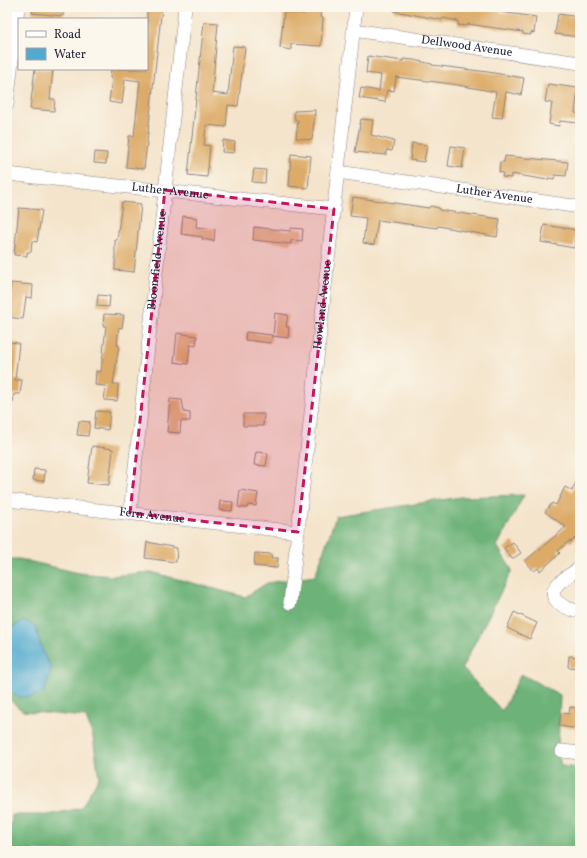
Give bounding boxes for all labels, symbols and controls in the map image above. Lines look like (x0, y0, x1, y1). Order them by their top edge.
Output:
legend (18, 18, 148, 70)
text: Road (54, 27, 81, 43)
street label: Dellwood Avenue (420, 32, 514, 61)
text: Water (54, 47, 86, 63)
street label: Luther Avenue (131, 179, 210, 204)
street label: Luther Avenue (455, 181, 534, 208)
street label: Bloomfield Avenue (144, 210, 171, 311)
street label: Howland Avenue (310, 259, 336, 350)
street label: Fern Avenue (119, 504, 186, 528)

